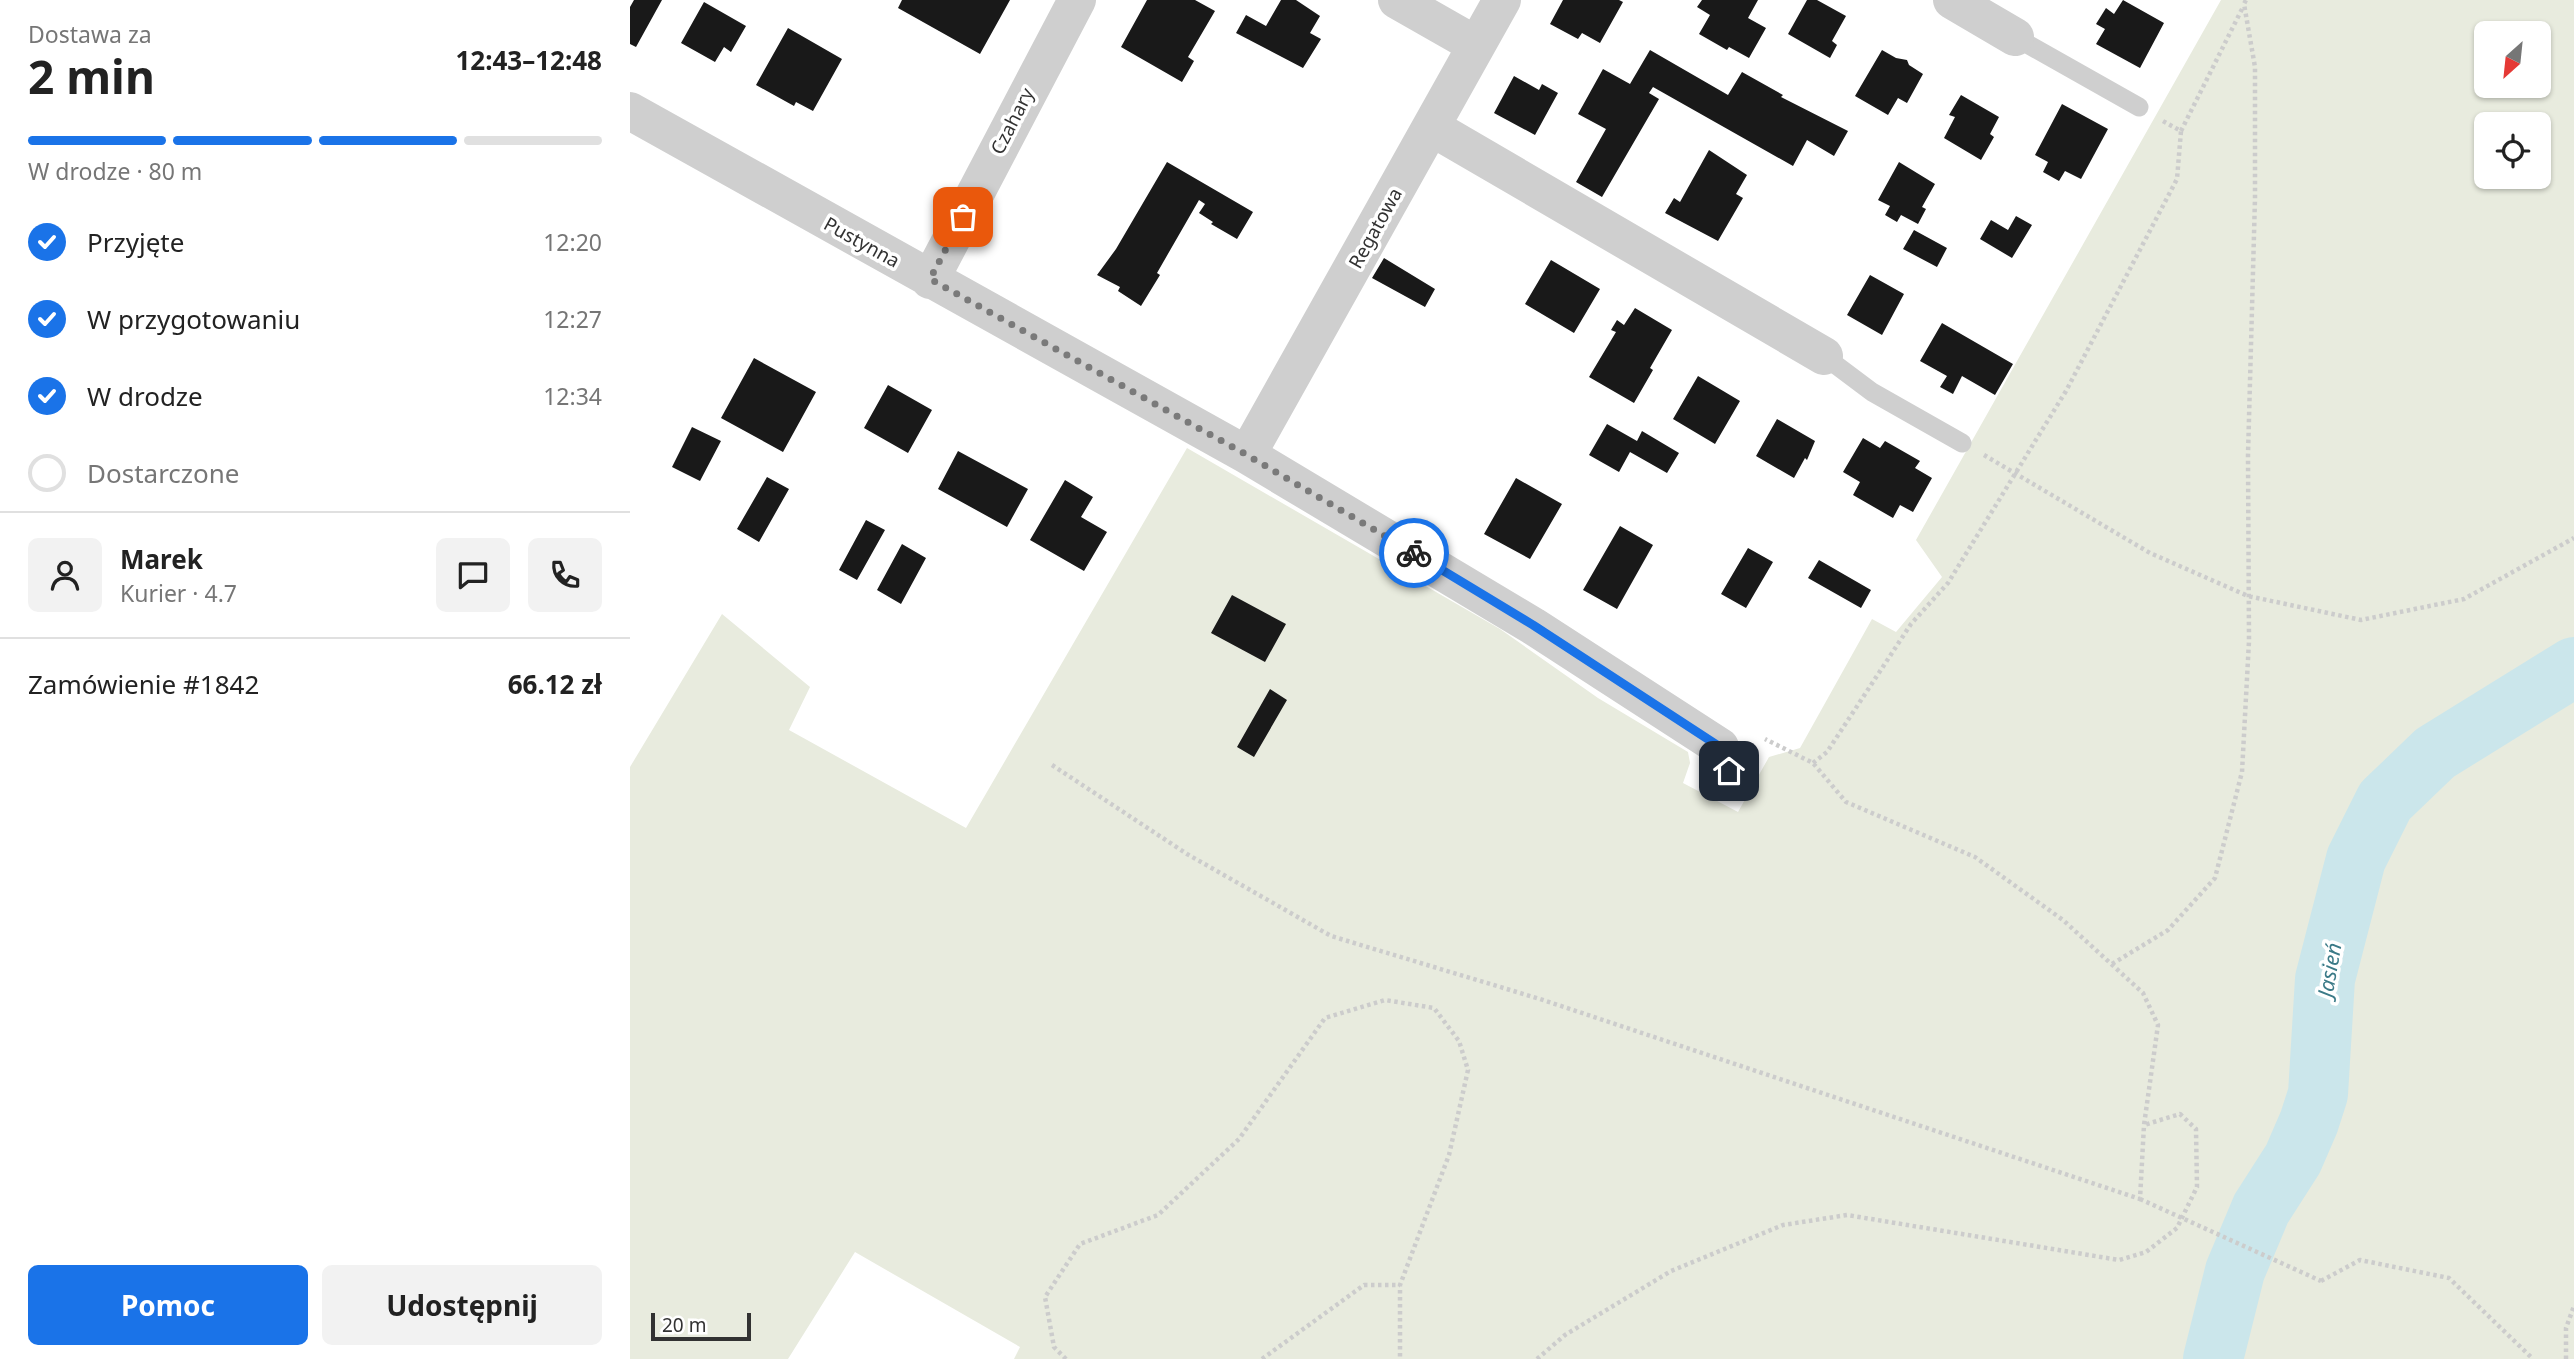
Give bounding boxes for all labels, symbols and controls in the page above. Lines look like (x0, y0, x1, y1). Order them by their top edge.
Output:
text: Dostawa za (28, 18, 152, 50)
north arrow (2474, 21, 2552, 98)
map controls (2474, 21, 2551, 189)
text: 12:43–12:48 (455, 42, 602, 78)
text: 2 min (28, 45, 155, 107)
street label: Czahary (984, 83, 1040, 159)
button: locate (2474, 112, 2551, 189)
text: W drodze · 80 m (28, 155, 202, 187)
street label: Regatowa (1342, 183, 1408, 273)
pin (933, 187, 993, 247)
icon: bag (944, 198, 982, 236)
street label: Pustynna (819, 211, 905, 273)
icon: check (28, 223, 66, 261)
text: Przyjęte (87, 224, 184, 260)
text: 12:20 (543, 226, 602, 258)
icon: check (28, 300, 66, 338)
text: W przygotowaniu (87, 301, 300, 337)
text: 12:27 (543, 303, 602, 335)
icon: check (28, 377, 66, 415)
text: W drodze (87, 378, 203, 414)
text: 12:34 (543, 380, 602, 412)
text: Dostarczone (87, 455, 240, 491)
courier (1379, 518, 1449, 588)
icon: bike (1395, 534, 1433, 572)
button: person (28, 538, 102, 612)
button: chat (436, 538, 510, 612)
button: phone (528, 538, 602, 612)
text: Marek (120, 541, 203, 577)
text: Kurier · 4.7 (120, 577, 237, 609)
text: Zamówienie #1842 (28, 666, 259, 702)
text: 66.12 zł (508, 666, 602, 702)
pin (1699, 741, 1759, 801)
icon: home (1710, 752, 1748, 790)
water label: Jasień (2310, 940, 2348, 1003)
button: Pomoc (28, 1265, 308, 1345)
button: Udostępnij (322, 1265, 602, 1345)
scale bar (651, 1310, 751, 1342)
text: 20 m (662, 1312, 706, 1338)

